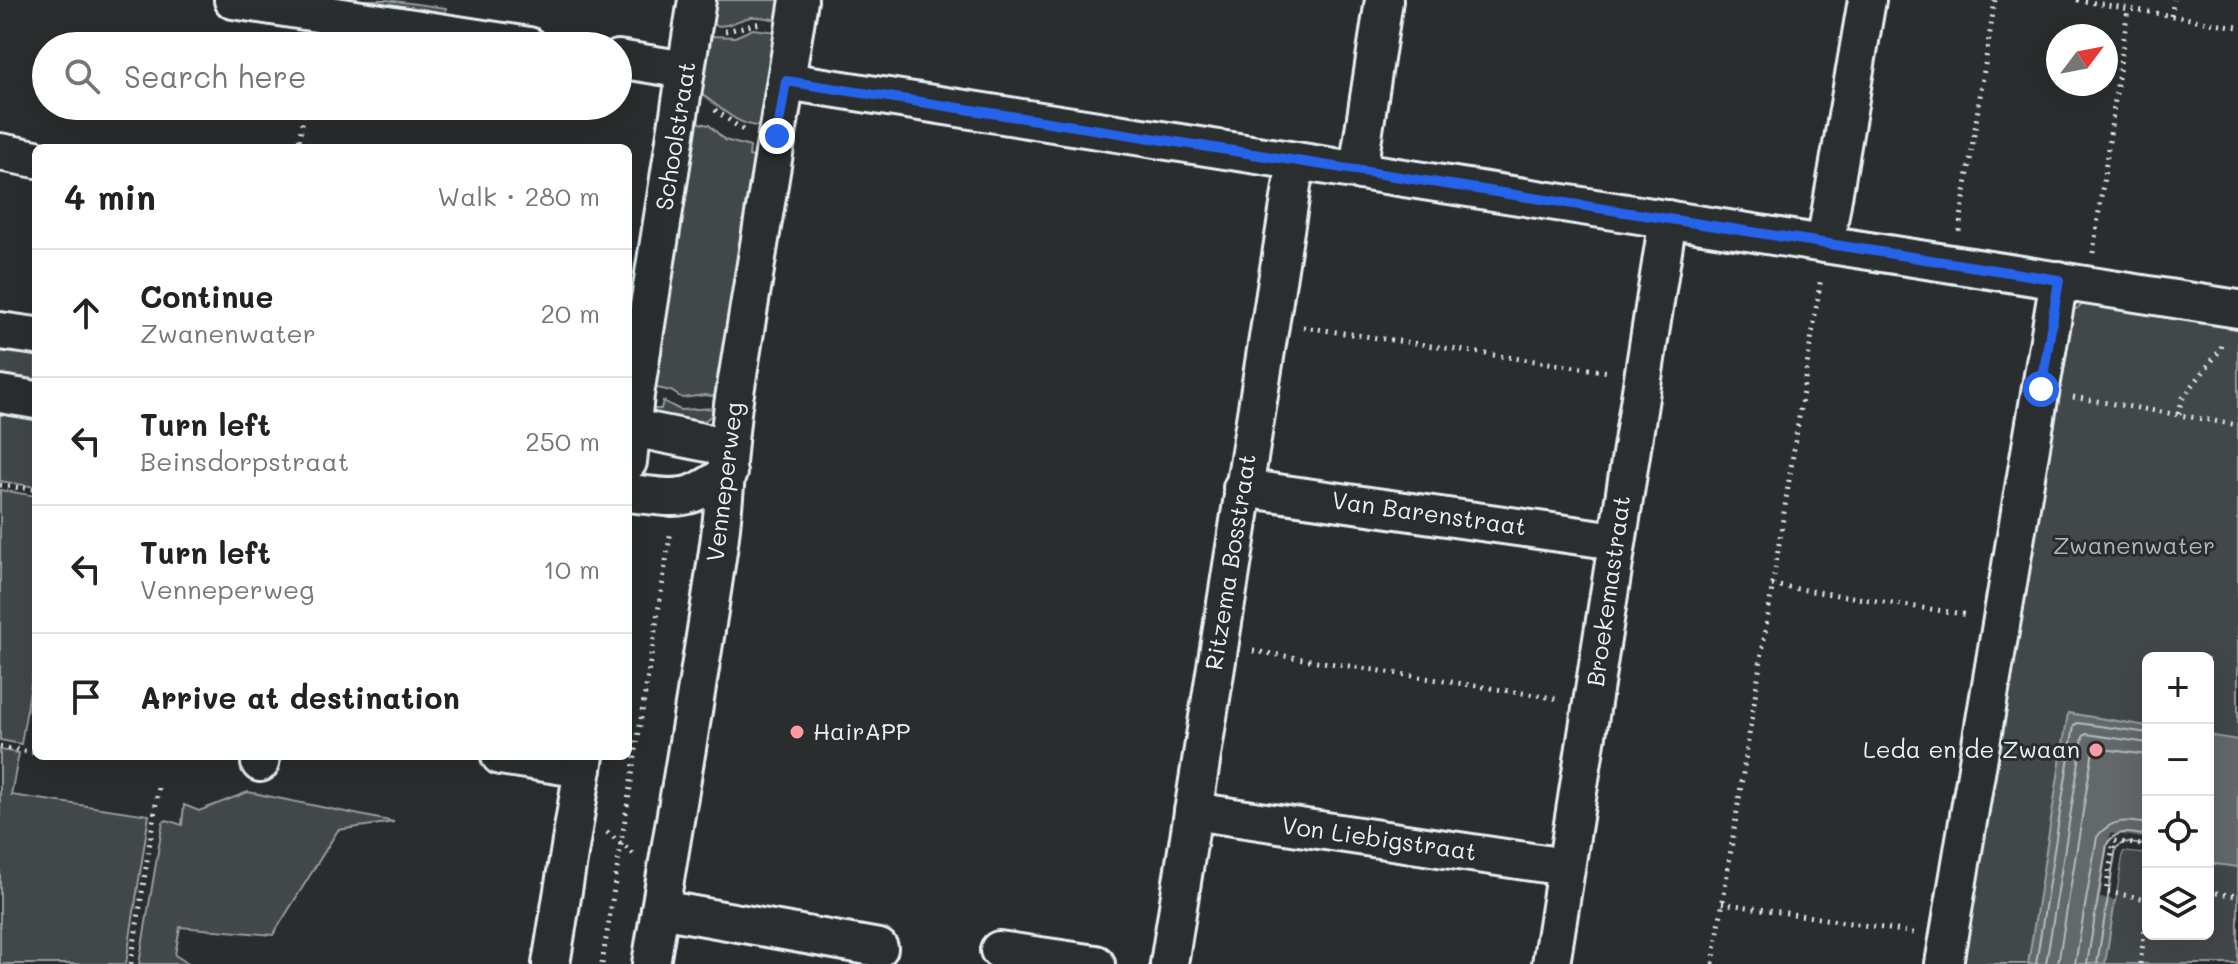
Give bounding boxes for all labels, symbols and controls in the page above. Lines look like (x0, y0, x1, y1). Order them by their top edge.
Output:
north arrow (2046, 24, 2118, 96)
search box (32, 32, 632, 120)
icon: search (60, 54, 104, 98)
text: Search here (124, 56, 307, 96)
street label: Schoolstraat (647, 59, 702, 212)
route end (759, 118, 795, 154)
text: 4 min (64, 174, 156, 219)
text: Walk · 280 m (437, 179, 600, 213)
text: Continue (140, 276, 273, 316)
icon: ahead (64, 291, 108, 335)
text: 20 m (540, 296, 600, 330)
text: Zwanenwater (140, 316, 316, 350)
route start (2023, 371, 2059, 407)
street label: Venneperweg (698, 400, 749, 564)
text: Turn left (140, 404, 271, 444)
icon: left (64, 419, 108, 463)
text: 250 m (525, 424, 600, 458)
text: Beinsdorpstraat (140, 444, 349, 478)
street label: Ritzema Bosstraat (1197, 451, 1262, 672)
street label: Van Barenstraat (1330, 484, 1528, 542)
street label: Broekemastraat (1579, 493, 1636, 688)
park label: Zwanenwater (2053, 529, 2215, 560)
text: Turn left (140, 532, 271, 572)
icon: left (64, 547, 108, 591)
text: 10 m (543, 552, 600, 586)
text: Venneperweg (140, 572, 314, 606)
map controls (2142, 652, 2214, 940)
button: + (2142, 652, 2214, 724)
icon: arrive (64, 675, 108, 719)
text: Arrive at destination (140, 677, 460, 717)
place label: HairAPP (813, 715, 910, 746)
marker: HairAPP (788, 723, 806, 741)
button: − (2142, 724, 2214, 796)
place label: Leda en de Zwaan (1863, 733, 2080, 764)
marker: Leda en de Zwaan (2087, 741, 2105, 759)
button: locate (2142, 796, 2214, 868)
street label: Von Liebigstraat (1280, 808, 1479, 867)
button: layers (2142, 868, 2214, 940)

